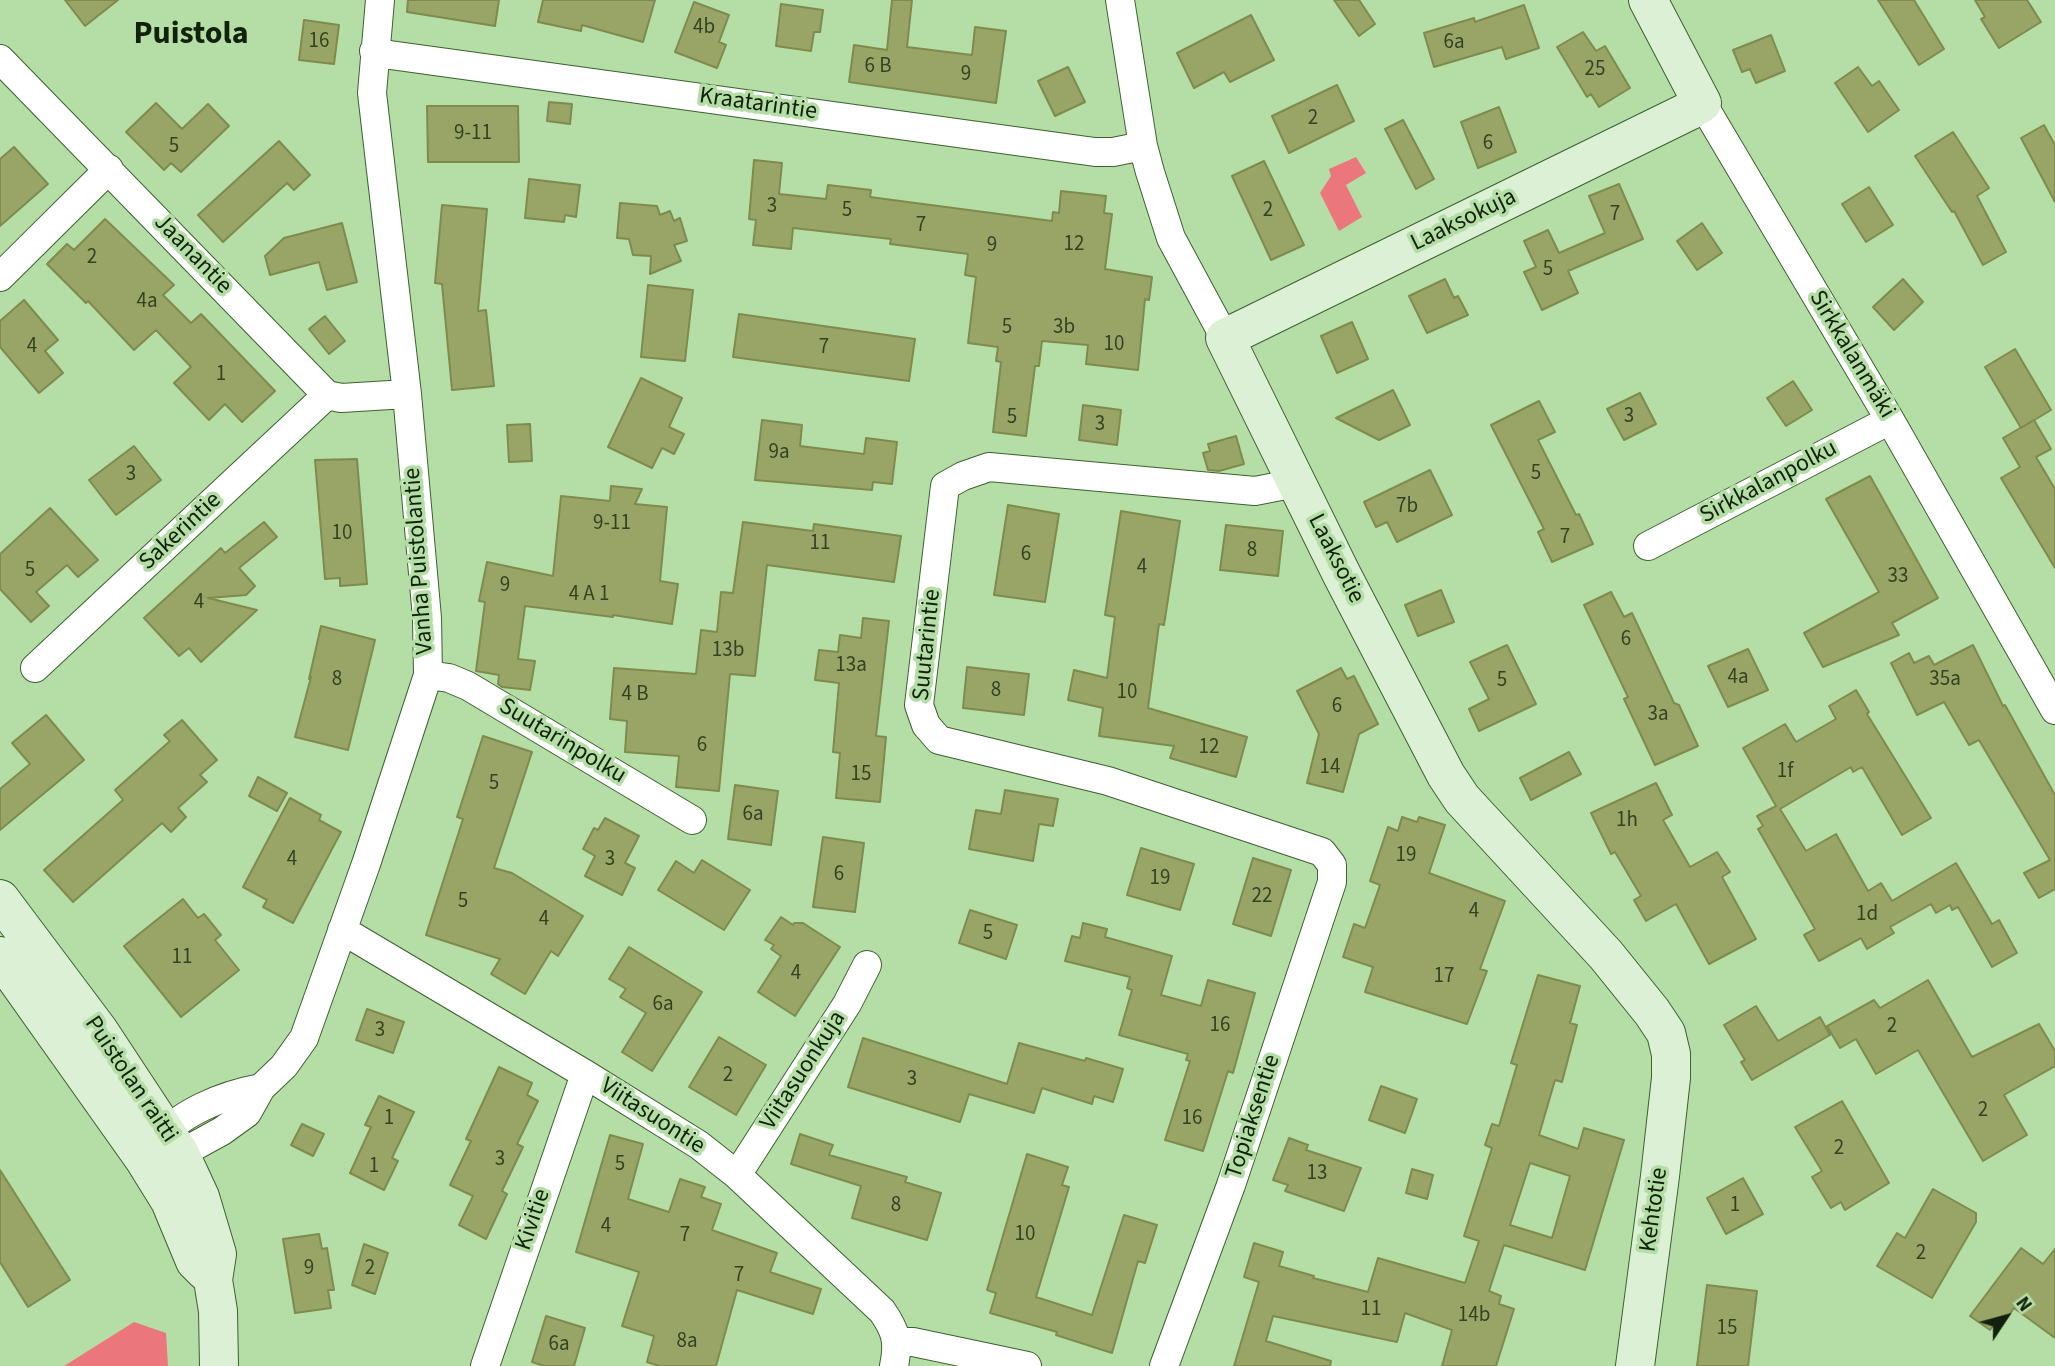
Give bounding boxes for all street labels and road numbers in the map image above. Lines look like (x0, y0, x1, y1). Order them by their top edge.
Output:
street label: Kraatarintie (697, 82, 819, 128)
street label: Laaksokuja (1407, 183, 1521, 259)
street label: Jaanantie (147, 209, 237, 301)
street label: Sirkkalanmäki (1802, 286, 1900, 424)
street label: Sirkkalanpolku (1696, 435, 1842, 531)
street label: Vanha Puistolantie (399, 467, 441, 655)
street label: Sakerintie (134, 487, 228, 577)
street label: Laaksotie (1300, 510, 1370, 608)
street label: Suutarintie (908, 588, 948, 702)
street label: Suutarinpolku (493, 693, 631, 791)
street label: Viitasuonkuja (755, 1006, 853, 1136)
street label: Puistolan raitti (77, 1011, 183, 1149)
street label: Topiaksentie (1220, 1051, 1288, 1183)
street label: Viitasuontie (594, 1073, 710, 1161)
street label: Kehtotie (1635, 1166, 1675, 1254)
street label: Kivitie (510, 1186, 558, 1254)

